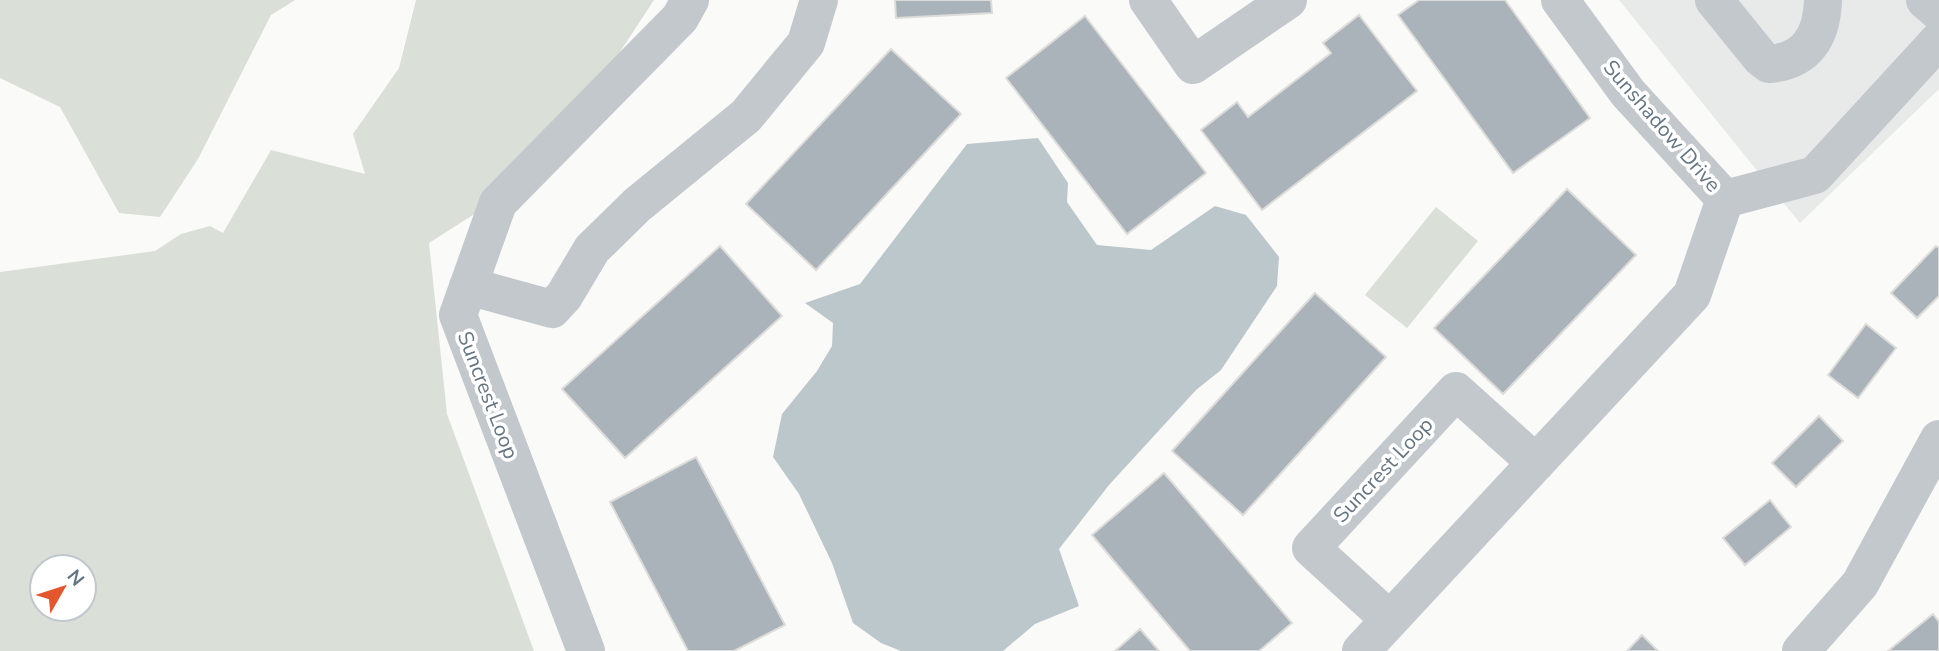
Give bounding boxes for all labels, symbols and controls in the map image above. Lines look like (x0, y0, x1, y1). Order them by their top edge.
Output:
street label: Sunshadow Drive (1597, 54, 1727, 198)
street label: Suncrest Loop (451, 327, 525, 463)
street label: Suncrest Loop (1327, 411, 1439, 529)
north arrow (28, 553, 98, 623)
text: N (61, 564, 90, 592)

